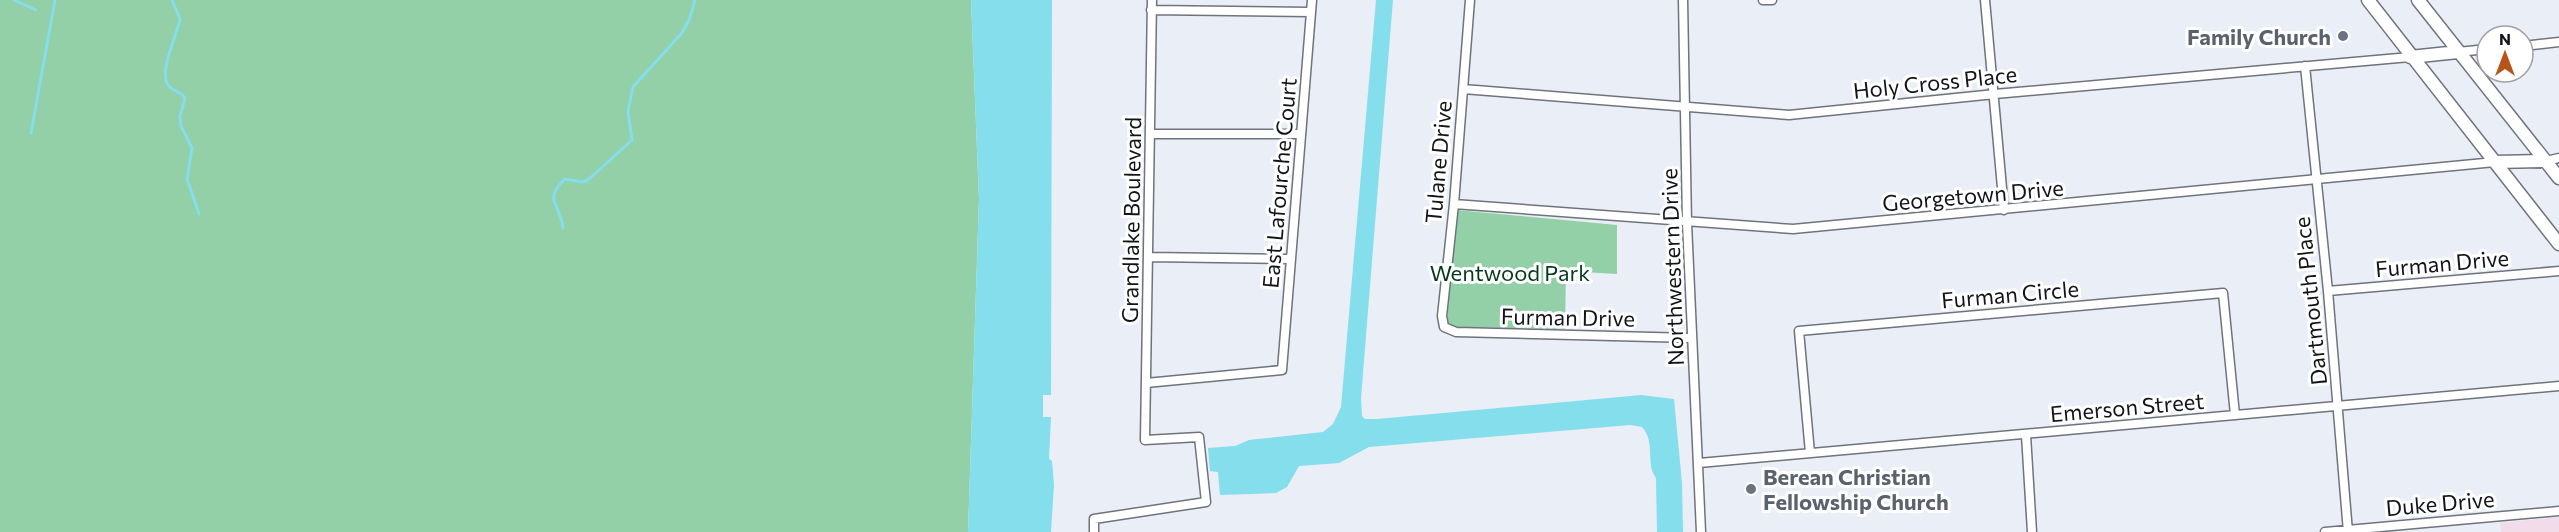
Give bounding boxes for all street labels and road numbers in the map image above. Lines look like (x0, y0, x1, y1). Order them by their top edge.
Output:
street label: Holy Cross Place (1852, 60, 2018, 104)
street label: East Lafourche Court (1256, 76, 1302, 290)
street label: Tulane Drive (1419, 99, 1457, 225)
street label: Grandlake Boulevard (1116, 117, 1146, 323)
street label: Northwestern Drive (1655, 168, 1689, 366)
street label: Georgetown Drive (1881, 174, 2065, 216)
street label: Dartmouth Place (2288, 215, 2332, 387)
street label: Furman Drive (2374, 244, 2510, 282)
street label: Furman Circle (1940, 275, 2080, 313)
street label: Furman Drive (1501, 302, 1635, 332)
street label: Emerson Street (2049, 387, 2205, 427)
street label: Duke Drive (2385, 485, 2495, 521)

